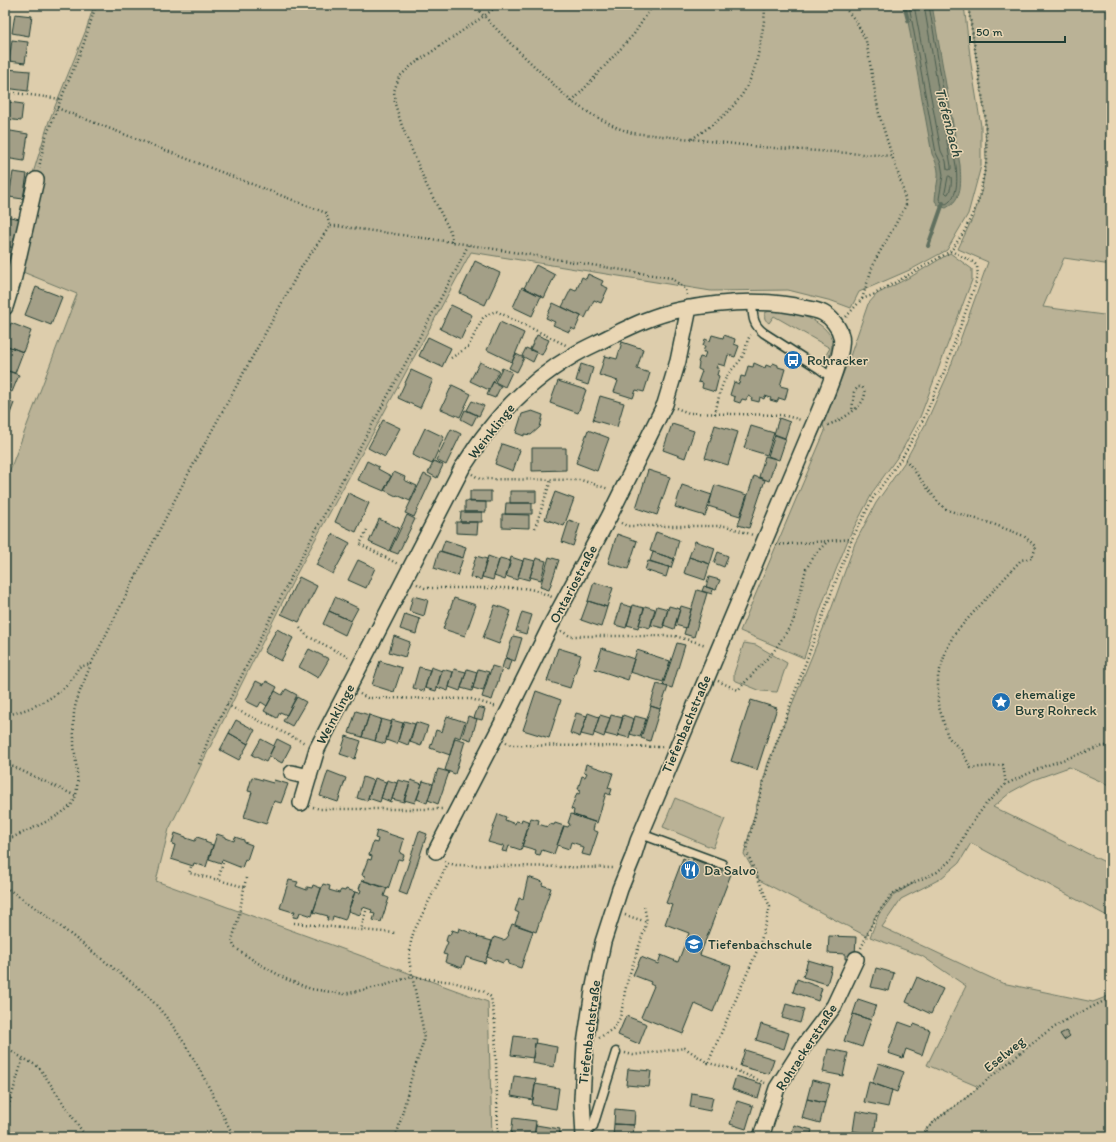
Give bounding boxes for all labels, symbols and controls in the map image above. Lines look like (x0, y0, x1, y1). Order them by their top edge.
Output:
scale bar (970, 18, 1065, 44)
text: 50 m (976, 25, 1002, 39)
water label: Tiefenbach (931, 86, 967, 159)
bus stop icon: Rohracker (782, 349, 804, 371)
place label: Rohracker (807, 352, 869, 369)
street label: Weinklinge (464, 400, 519, 463)
street label: Ontariostraße (546, 542, 601, 626)
street label: Tiefenbachstraße (658, 672, 715, 776)
street label: Weinklinge (312, 681, 359, 747)
place label: ehemalige Burg Rohreck (1015, 686, 1098, 719)
place icon: ehemalige Burg Rohreck (990, 691, 1012, 713)
restaurant icon: Da Salvo (679, 859, 701, 881)
place label: Da Salvo (704, 862, 756, 879)
school or university icon: Tiefenbachschule (683, 933, 705, 955)
place label: Tiefenbachschule (708, 936, 813, 953)
street label: Tiefenbachstraße (575, 979, 604, 1085)
street label: Rohrackerstraße (772, 1000, 841, 1094)
street label: Eselweg (980, 1032, 1029, 1076)

